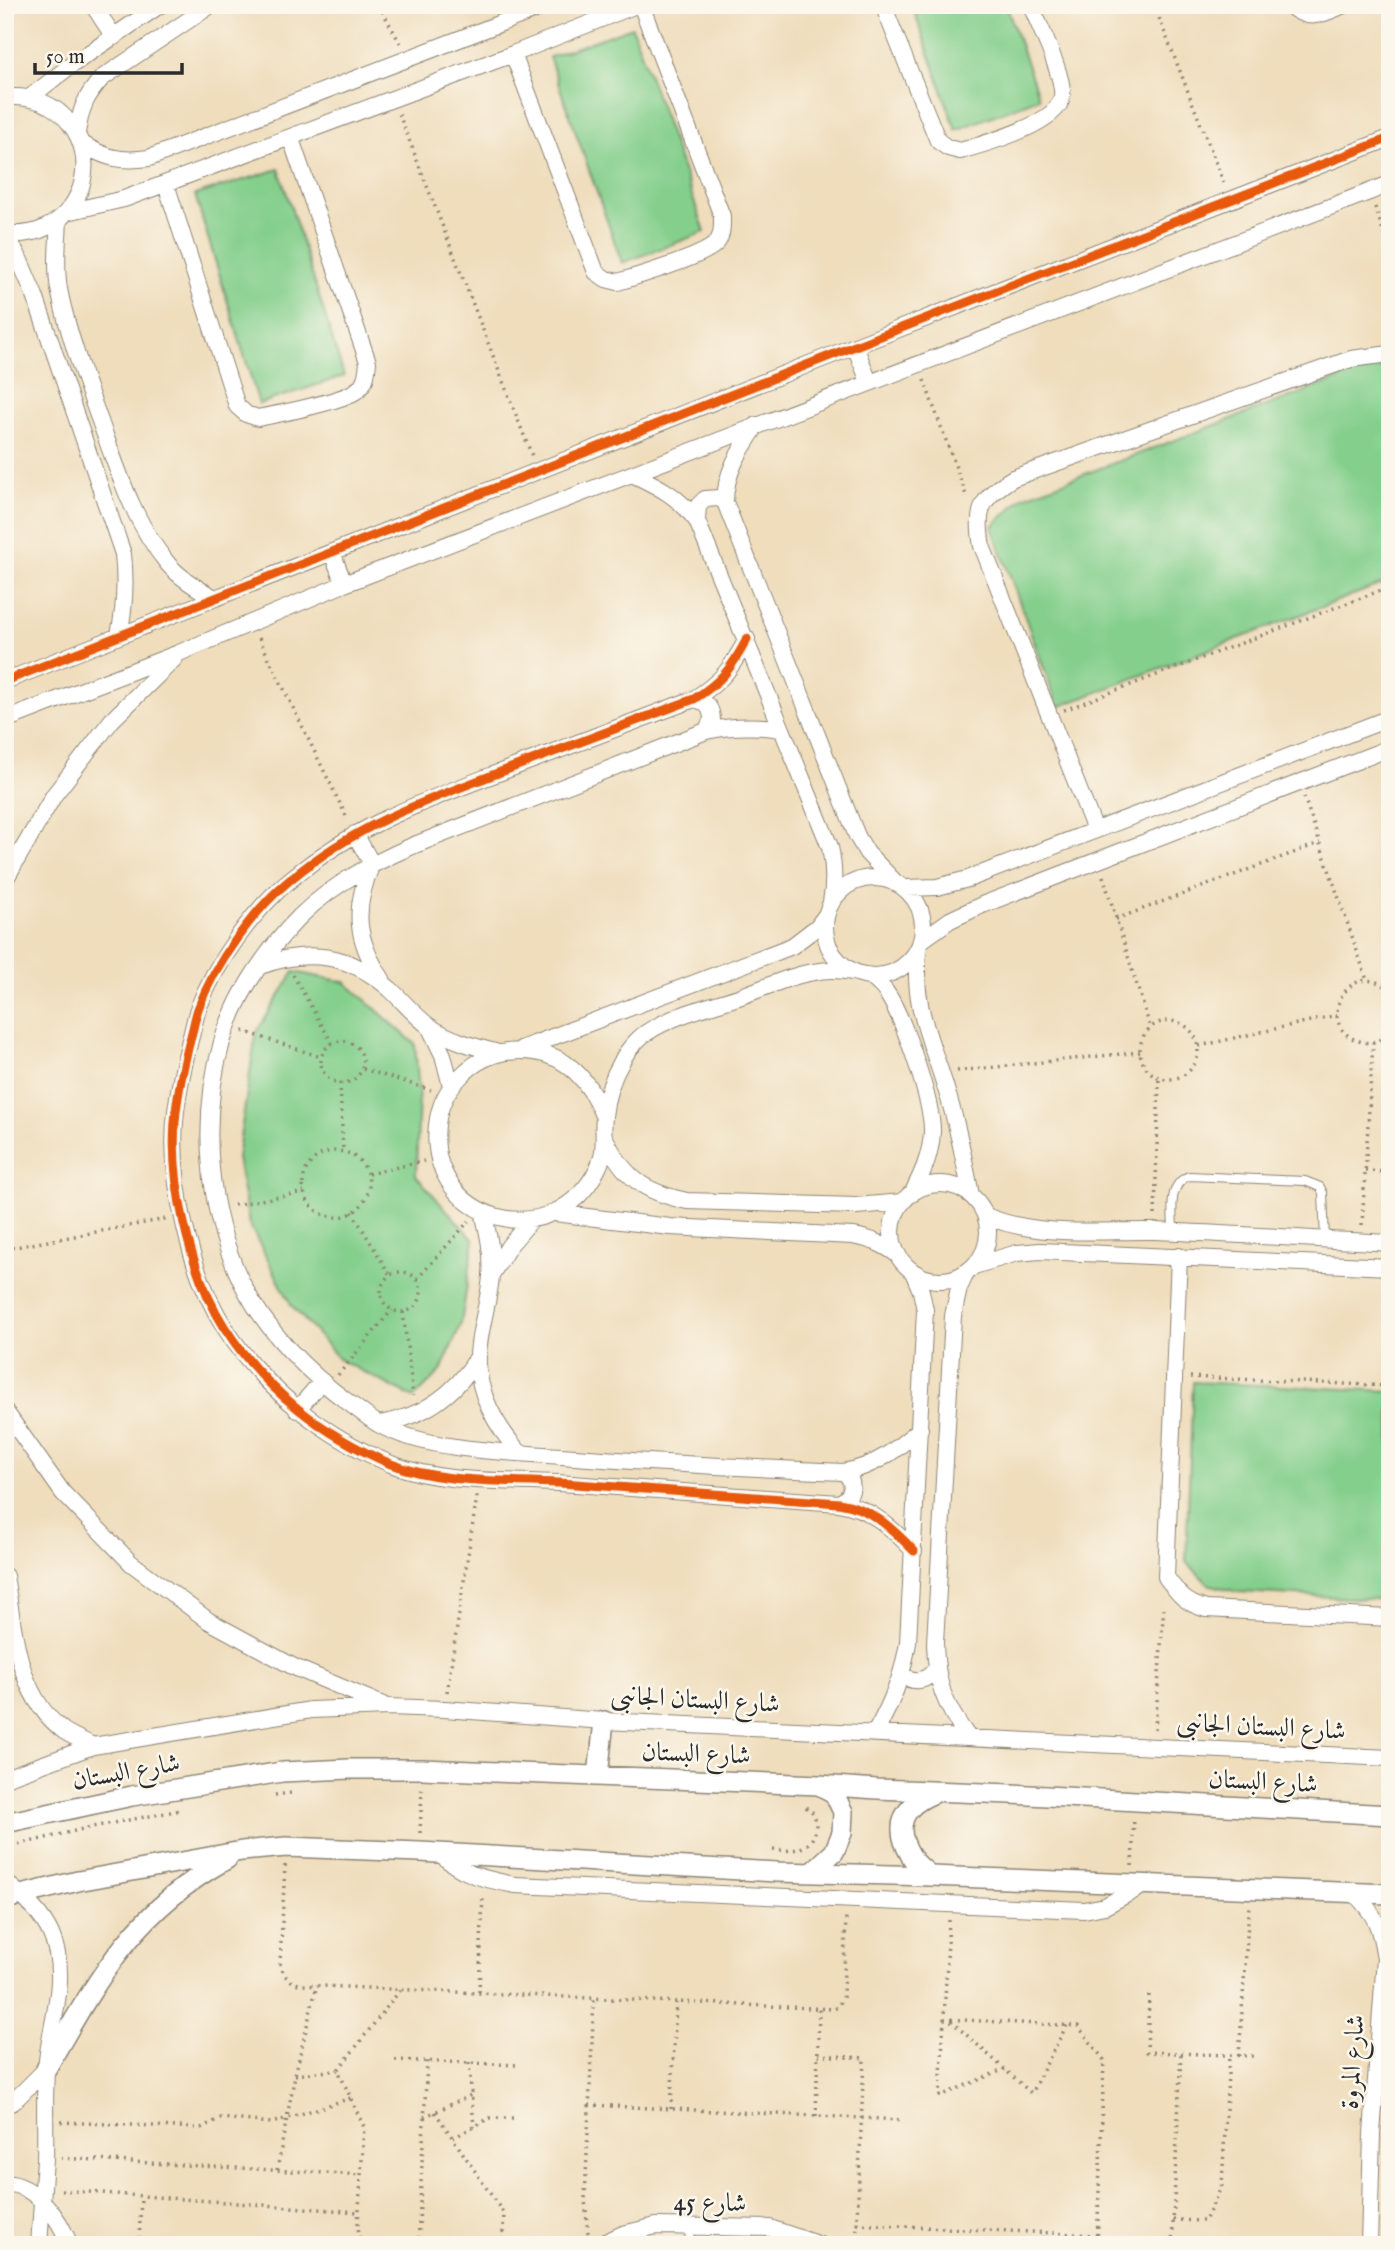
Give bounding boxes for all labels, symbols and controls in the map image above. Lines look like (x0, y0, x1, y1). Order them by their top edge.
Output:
scale bar (35, 32, 182, 76)
text: 50 m (46, 44, 85, 71)
street label: شارع البستان الجانبى (609, 1679, 780, 1725)
street label: شارع البستان الجانبى (1175, 1706, 1346, 1752)
street label: شارع البستان (641, 1736, 751, 1776)
street label: شارع البستان (69, 1746, 183, 1802)
street label: شارع البستان (1207, 1763, 1318, 1805)
street label: شارع المروة (1333, 2014, 1377, 2111)
street label: شارع 45 (673, 2186, 747, 2224)

